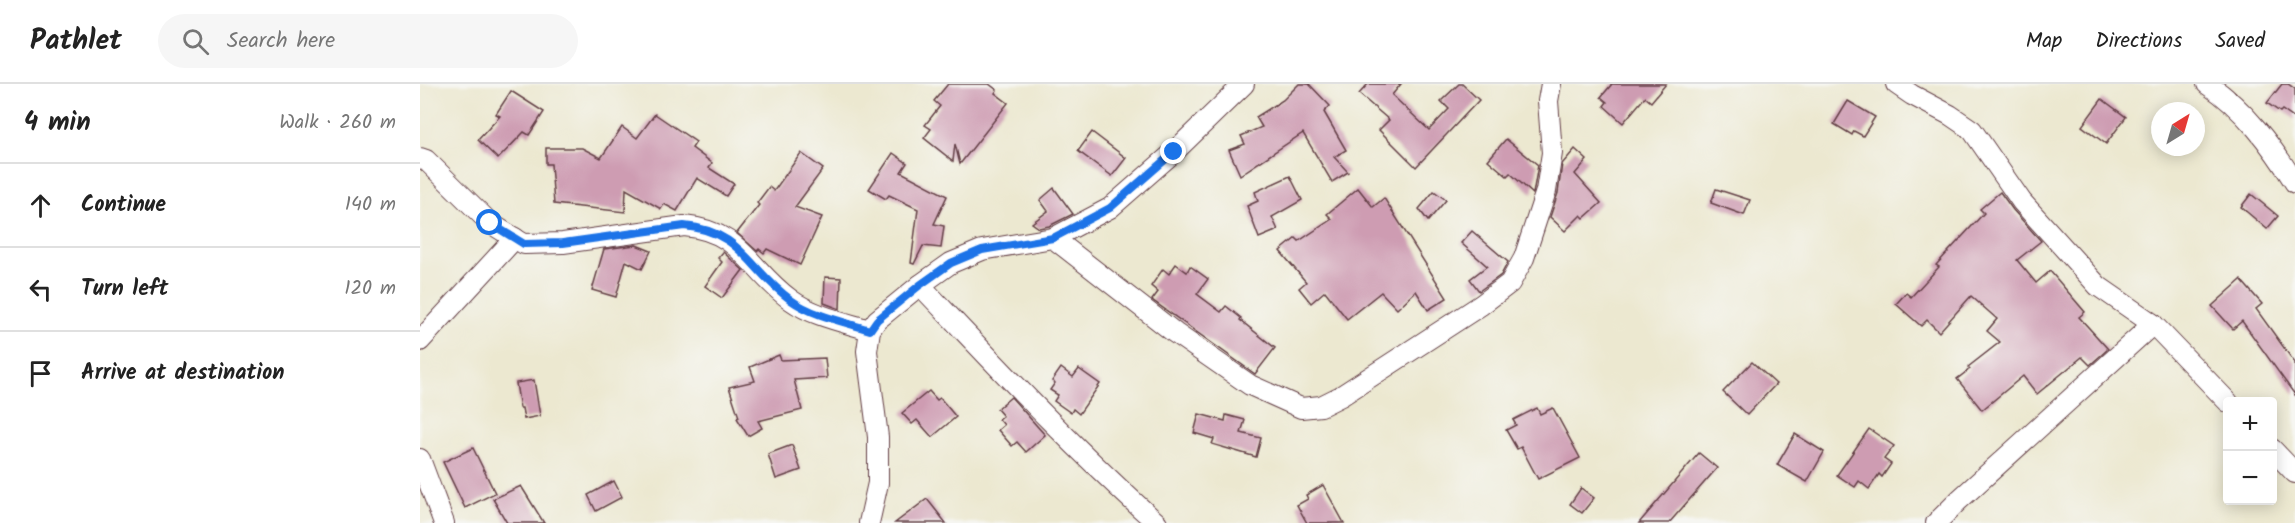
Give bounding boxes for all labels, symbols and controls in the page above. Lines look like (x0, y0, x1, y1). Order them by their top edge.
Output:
search box (158, 14, 578, 68)
text: Pathlet (30, 19, 122, 64)
text: Search here (227, 24, 335, 59)
icon: search (179, 25, 212, 58)
text: Map (2026, 25, 2062, 58)
text: Directions (2095, 25, 2182, 58)
text: Saved (2215, 25, 2265, 58)
text: 4 min (24, 102, 91, 144)
north arrow (2151, 102, 2205, 156)
text: Walk · 260 m (279, 107, 396, 139)
route end (1160, 138, 1186, 164)
text: Continue (81, 188, 166, 223)
icon: ahead (24, 189, 57, 222)
text: 140 m (345, 189, 396, 221)
route start (476, 209, 502, 235)
text: Turn left (81, 272, 168, 307)
icon: left (24, 273, 57, 306)
text: 120 m (344, 273, 396, 305)
text: Arrive at destination (81, 356, 284, 391)
icon: arrive (24, 357, 57, 390)
map controls (2223, 397, 2277, 505)
button: + (2223, 397, 2277, 451)
button: − (2223, 451, 2277, 505)

